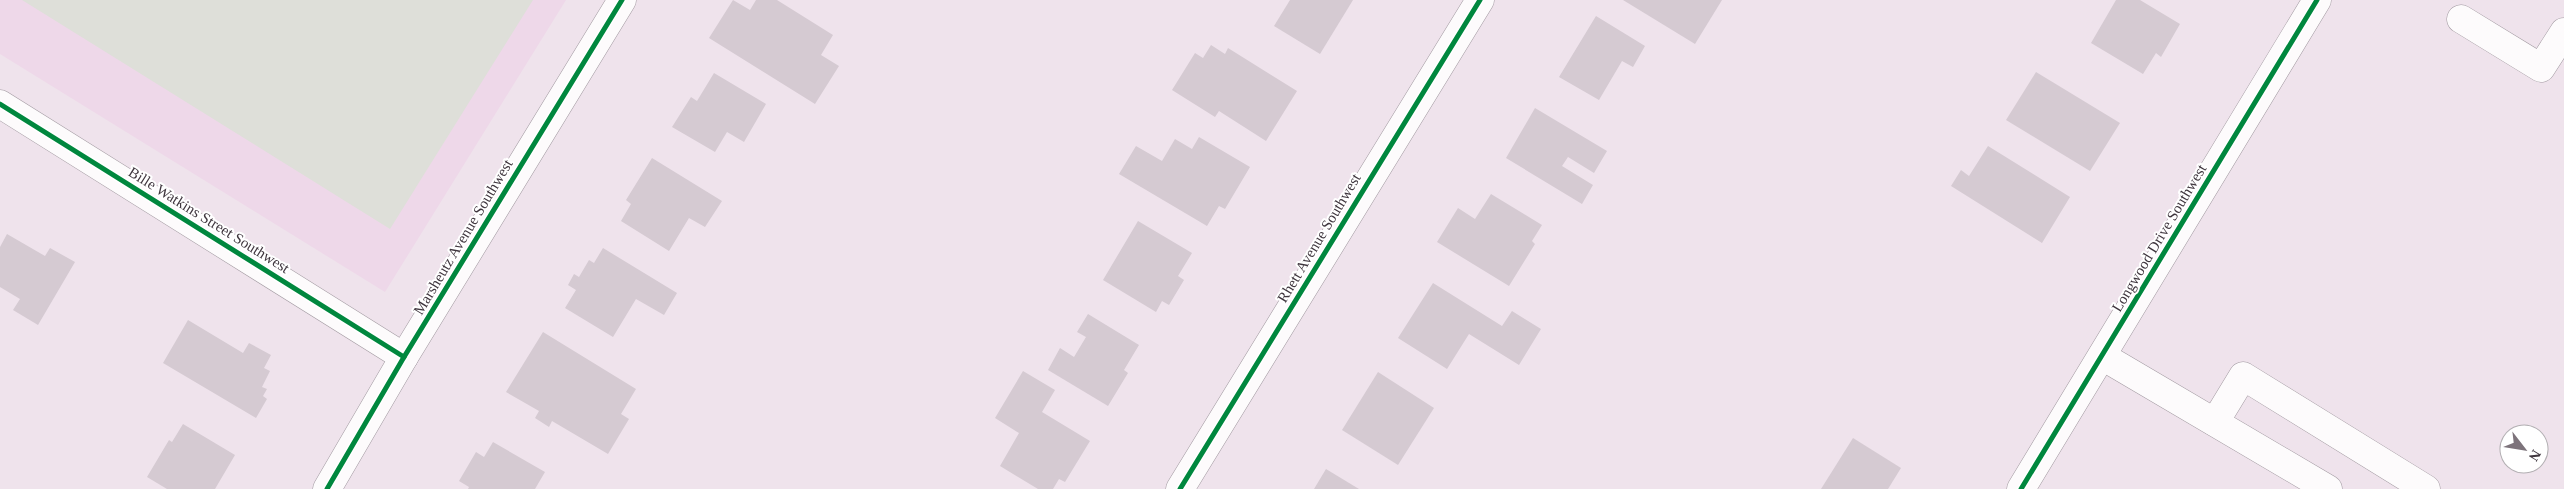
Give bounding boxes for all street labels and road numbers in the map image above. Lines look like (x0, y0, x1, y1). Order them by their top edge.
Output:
street label: Marsheutz Avenue Southwest (410, 156, 516, 317)
street label: Longwood Drive Southwest (2109, 161, 2210, 315)
street label: Bille Watkins Street Southwest (126, 164, 293, 277)
street label: Rhett Avenue Southwest (1274, 170, 1364, 305)

